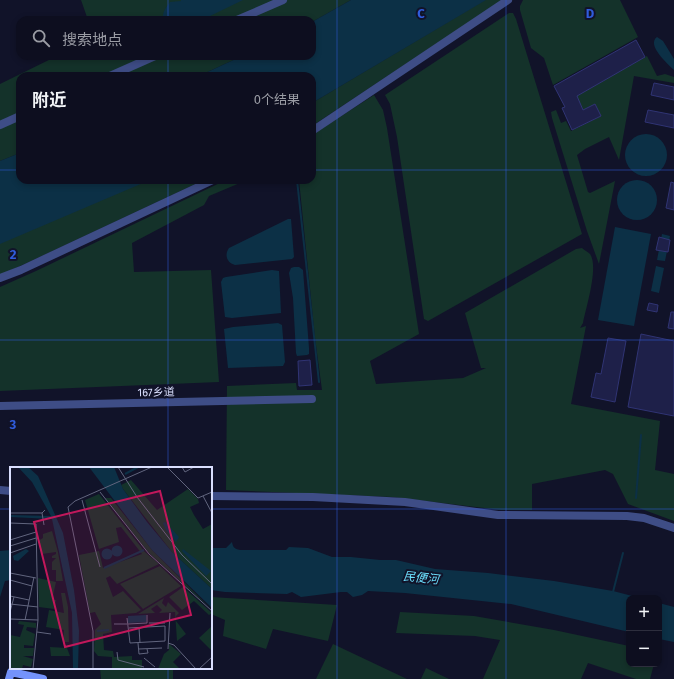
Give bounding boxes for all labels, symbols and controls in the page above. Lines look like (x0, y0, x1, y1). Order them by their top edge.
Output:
text: C (417, 6, 425, 21)
text: D (586, 6, 595, 21)
search box (16, 16, 316, 60)
icon: search (30, 27, 52, 49)
text: 搜索地点 (62, 31, 122, 49)
text: 附近 (32, 90, 66, 111)
text: 0个结果 (254, 92, 300, 107)
text: 2 (10, 247, 17, 262)
street label: 167乡道 (137, 386, 175, 399)
text: 3 (9, 417, 17, 432)
inset map (10, 467, 212, 669)
water label: 民便河 (402, 569, 442, 587)
map controls (626, 595, 662, 667)
button: + (626, 595, 662, 631)
button: − (626, 631, 662, 667)

